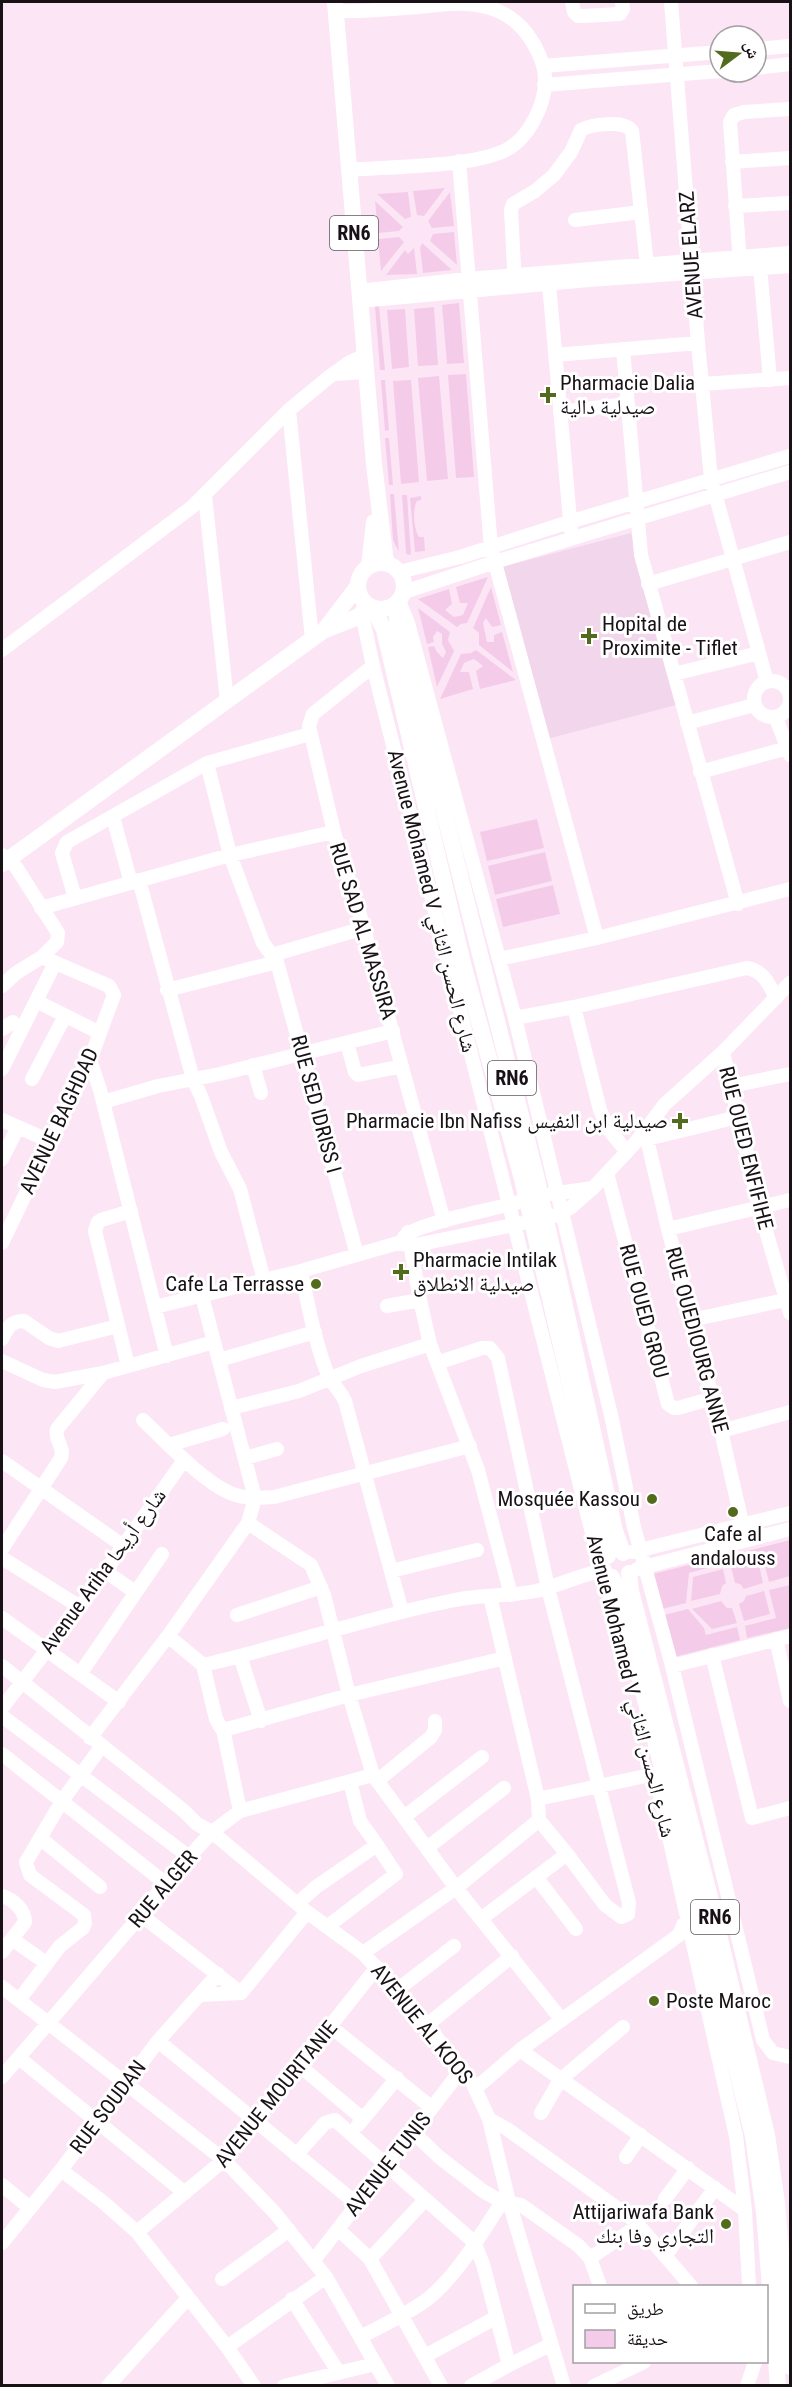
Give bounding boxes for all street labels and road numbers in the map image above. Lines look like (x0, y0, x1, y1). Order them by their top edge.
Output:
street label: AVENUE ELARZ (675, 190, 707, 320)
road number: RN6 (330, 216, 378, 250)
street label: Avenue Mohamed V شارع الحسن الثاني (379, 747, 481, 1056)
street label: RUE SAD AL MASSIRA (325, 840, 401, 1022)
street label: RUE SED IDRISS I (286, 1032, 346, 1176)
street label: AVENUE BAGHDAD (15, 1044, 103, 1198)
road number: RN6 (488, 1061, 536, 1095)
street label: RUE OUED ENFIFIHE (714, 1064, 778, 1232)
street label: RUE OUED GROU (615, 1241, 673, 1381)
street label: RUE OUEDIOURG ANNE (661, 1244, 733, 1436)
street label: Avenue Ariha شارع أريحا (35, 1483, 172, 1659)
street label: Avenue Mohamed V شارع الحسن الثاني (578, 1532, 680, 1841)
street label: RUE ALGER (124, 1845, 202, 1933)
road number: RN6 (691, 1900, 739, 1934)
street label: AVENUE AL KOOS (366, 1959, 478, 2089)
street label: AVENUE MOURITANIE (210, 2016, 342, 2172)
street label: RUE SOUDAN (65, 2056, 151, 2158)
street label: AVENUE TUNIS (340, 2107, 436, 2221)

